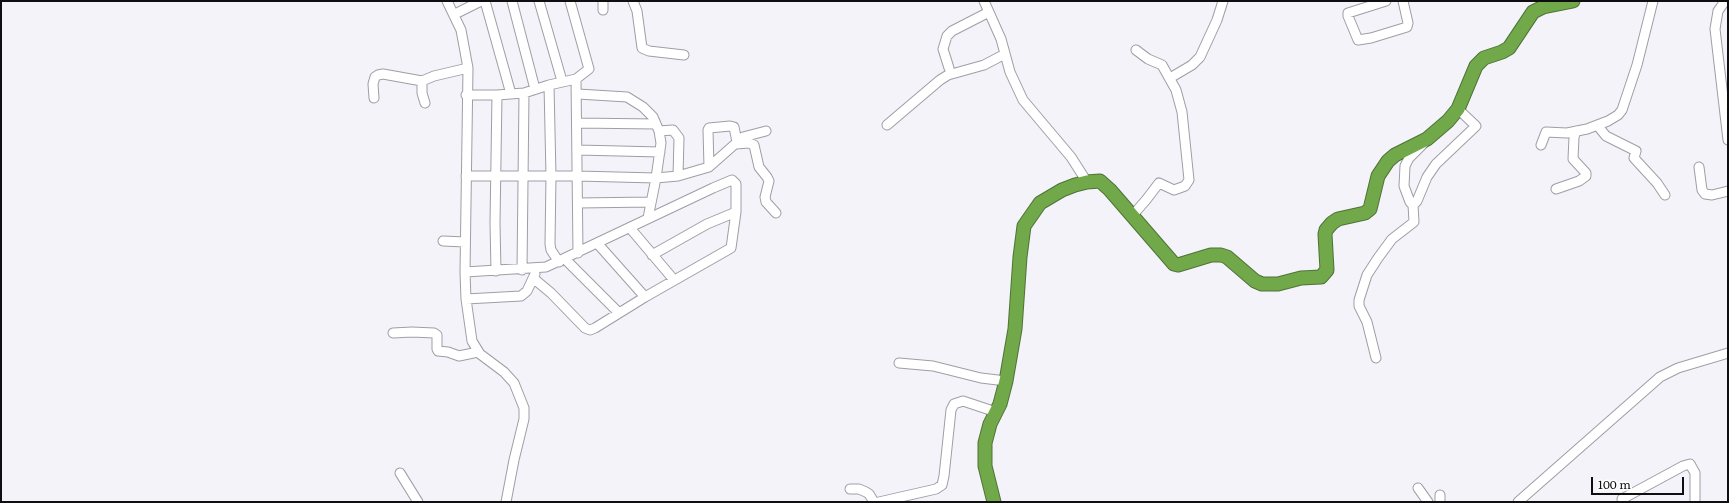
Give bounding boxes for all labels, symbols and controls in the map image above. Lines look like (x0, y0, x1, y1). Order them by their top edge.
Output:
scale bar (1593, 469, 1686, 495)
text: 100 m (1598, 475, 1631, 493)

